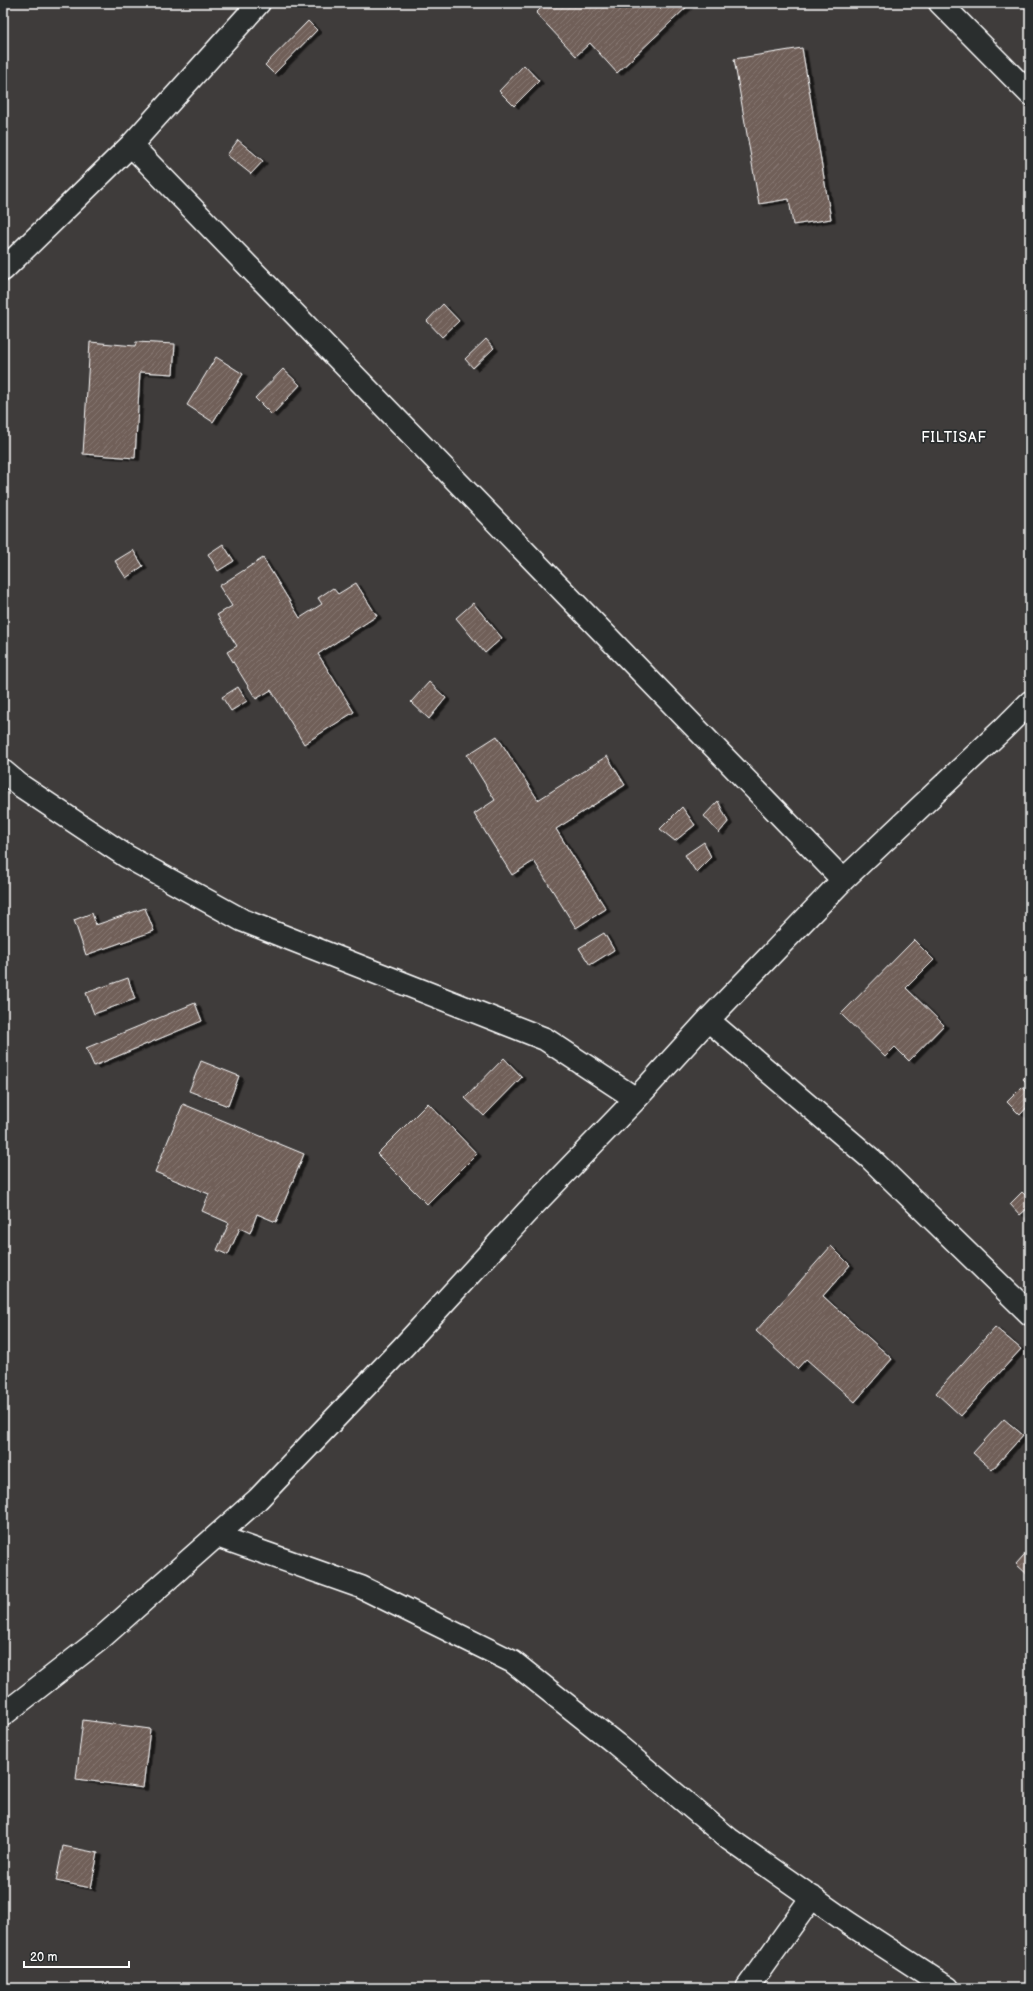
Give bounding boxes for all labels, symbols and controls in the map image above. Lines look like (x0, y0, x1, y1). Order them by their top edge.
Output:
district label: FILTISAF (921, 429, 987, 446)
scale bar (24, 1943, 129, 1969)
text: 20 m (30, 1950, 57, 1965)

